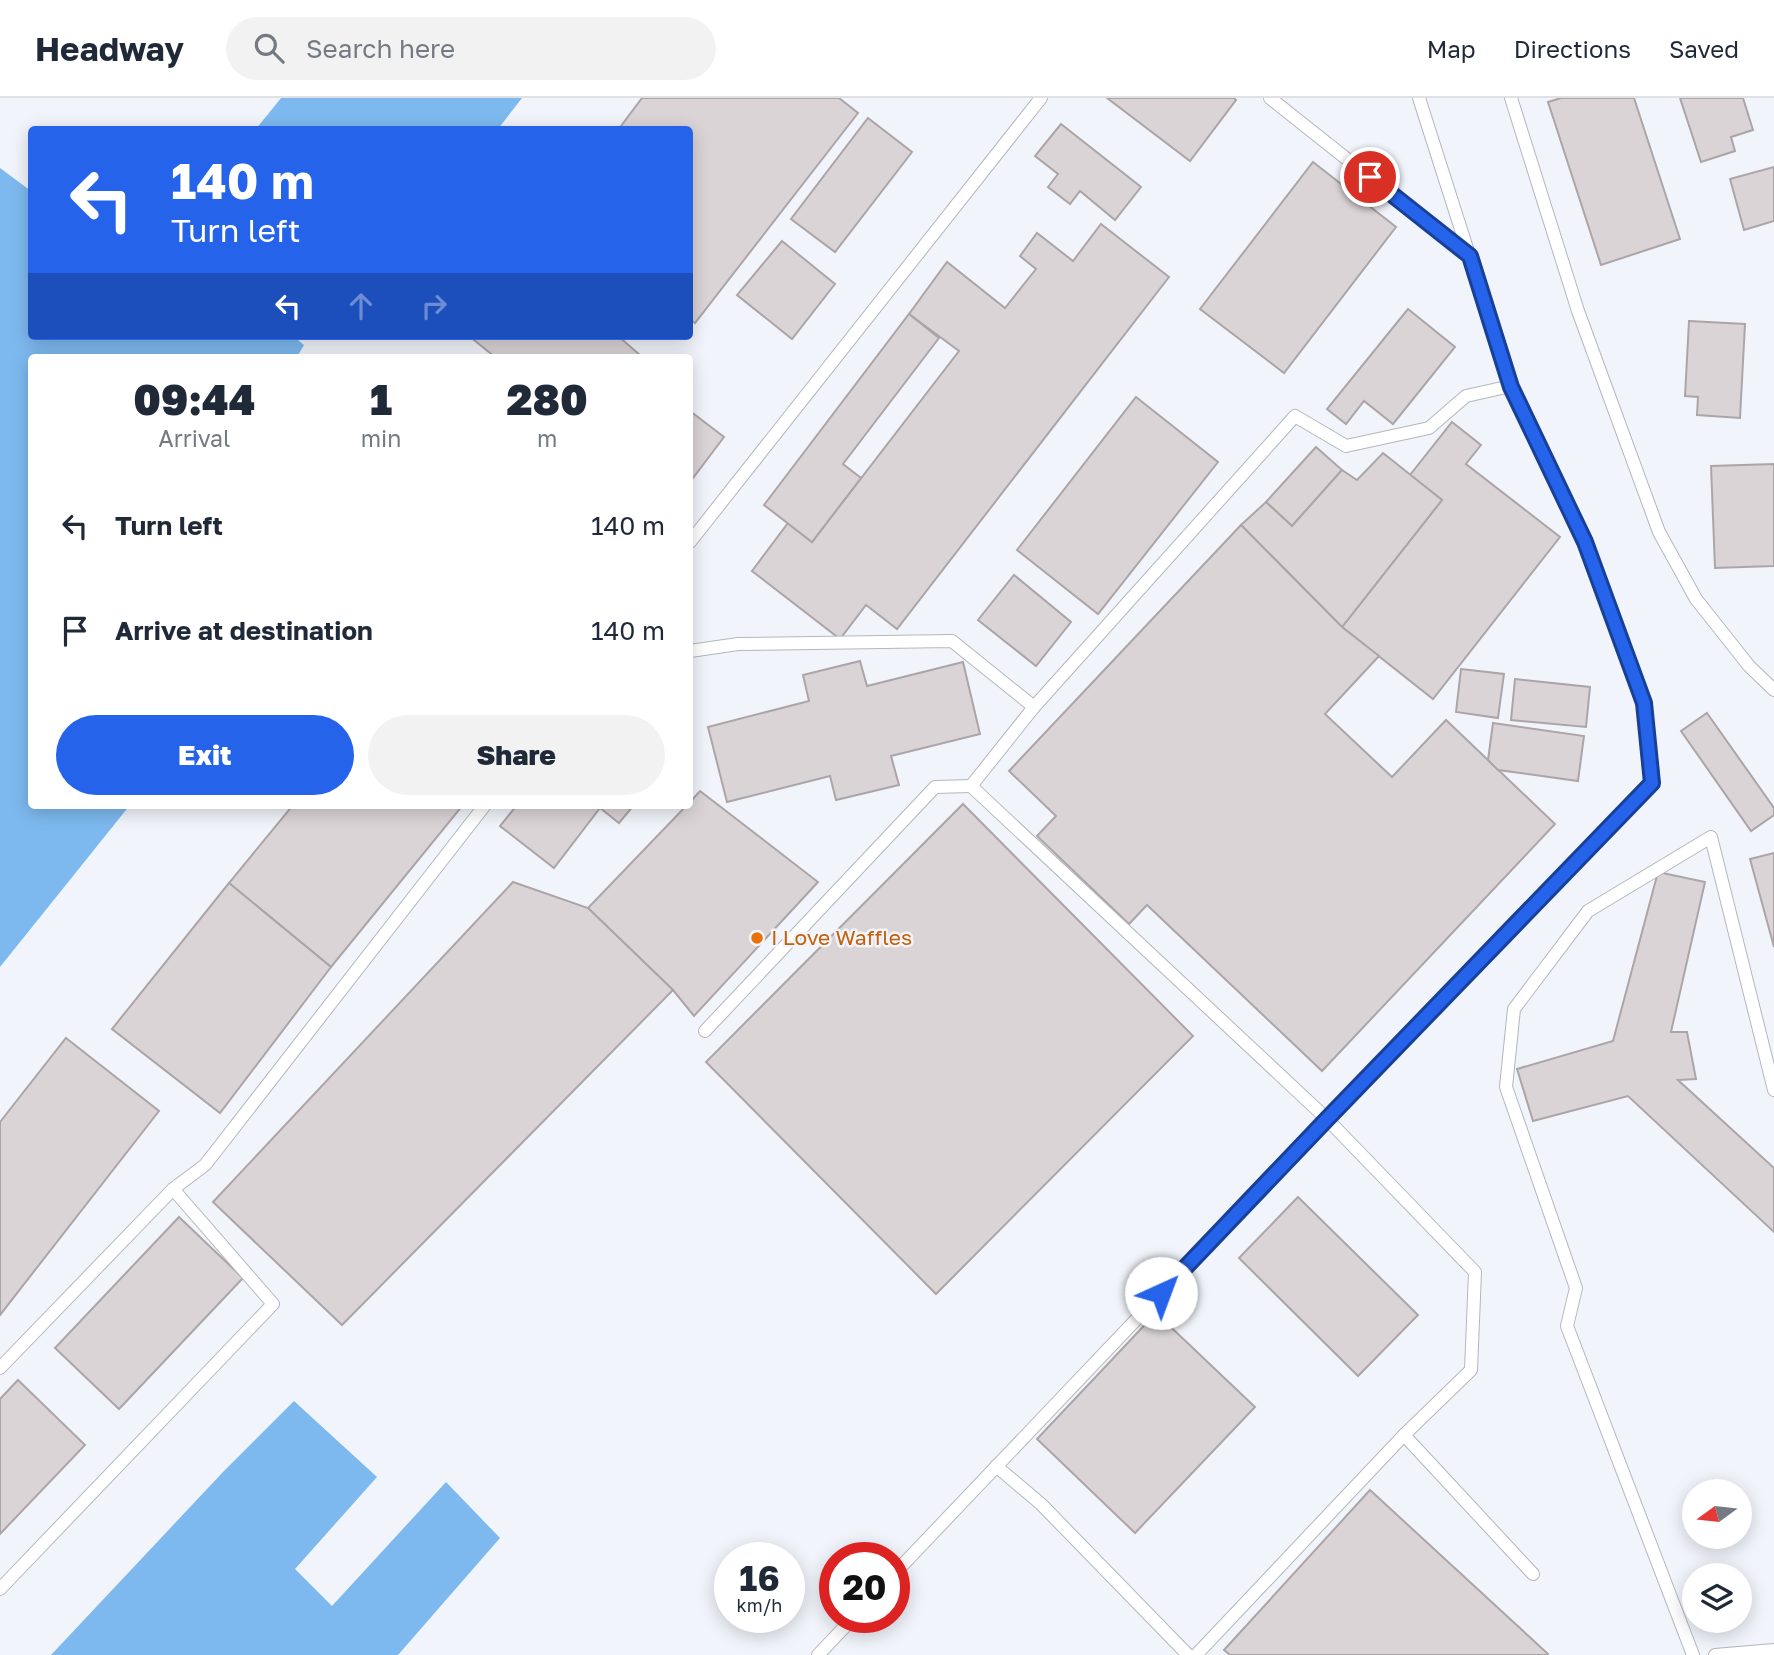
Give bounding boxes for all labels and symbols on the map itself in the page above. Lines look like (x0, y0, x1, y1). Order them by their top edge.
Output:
pin (1340, 147, 1400, 207)
place label: I Love Waffles (771, 924, 912, 950)
marker: I Love Waffles (749, 930, 765, 946)
position arrow (1124, 1256, 1198, 1330)
north arrow (1682, 1479, 1752, 1549)
speed limit sign: 20 (819, 1542, 910, 1633)

